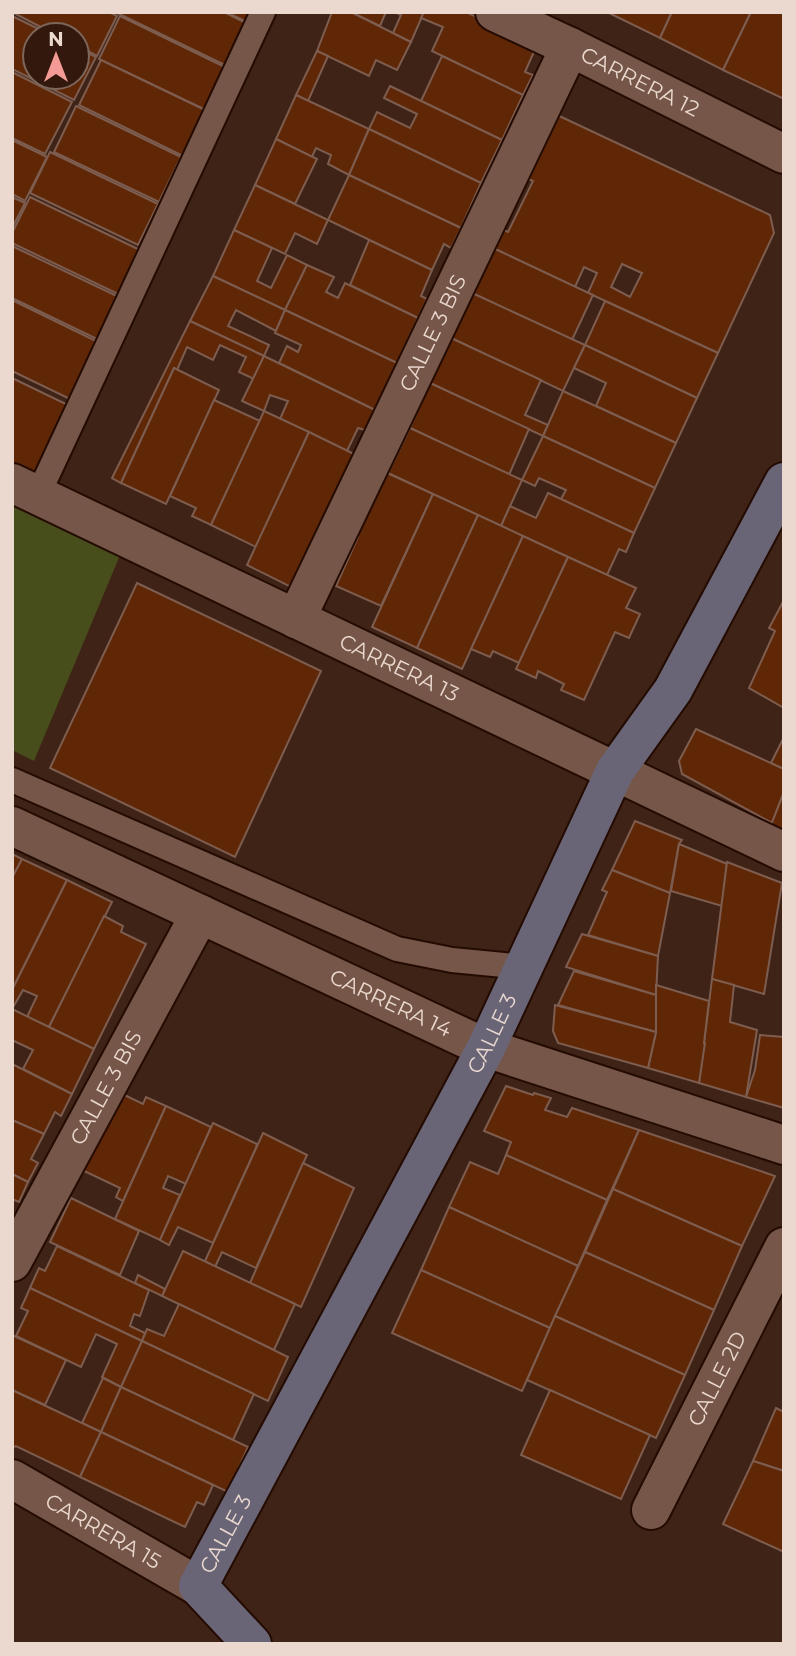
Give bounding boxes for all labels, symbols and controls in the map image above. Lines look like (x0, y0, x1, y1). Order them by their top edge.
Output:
north arrow (21, 21, 91, 91)
text: N (48, 28, 64, 51)
street label: CARRERA 12 (577, 41, 704, 122)
street label: CALLE 3 BIS (394, 270, 471, 395)
street label: CARRERA 13 (336, 628, 463, 707)
street label: CARRERA 14 (326, 964, 456, 1042)
street label: CALLE 3 (462, 990, 522, 1078)
street label: CALLE 3 BIS (65, 1026, 147, 1149)
street label: CALLE 2D (682, 1327, 751, 1430)
street label: CARRERA 15 (41, 1488, 166, 1574)
street label: CALLE 3 (194, 1490, 257, 1578)

